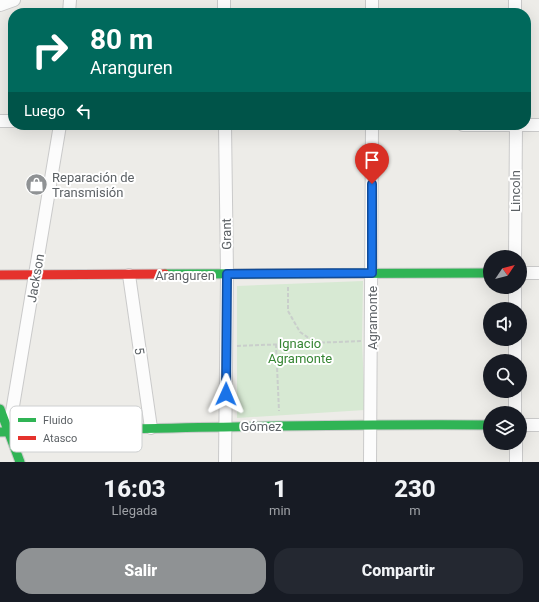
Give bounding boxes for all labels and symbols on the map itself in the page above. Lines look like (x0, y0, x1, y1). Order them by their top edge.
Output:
pin (355, 143, 389, 184)
place label: Reparación de Transmisión (52, 170, 135, 200)
street label: Lincoln (508, 170, 523, 212)
shop icon: Reparación de Transmisión (24, 171, 50, 197)
street label: Grant (219, 218, 234, 250)
north arrow (483, 250, 527, 294)
street label: Jackson (24, 253, 47, 303)
street label: Aranguren (155, 268, 215, 283)
street label: Agramonte (365, 286, 380, 350)
park label: Ignacio Agramonte (268, 336, 332, 366)
street label: 5 (132, 346, 147, 356)
position arrow (205, 373, 247, 415)
legend (10, 406, 142, 452)
text: Fluido (43, 414, 73, 427)
street label: Gómez (240, 419, 282, 434)
text: Atasco (43, 432, 77, 445)

